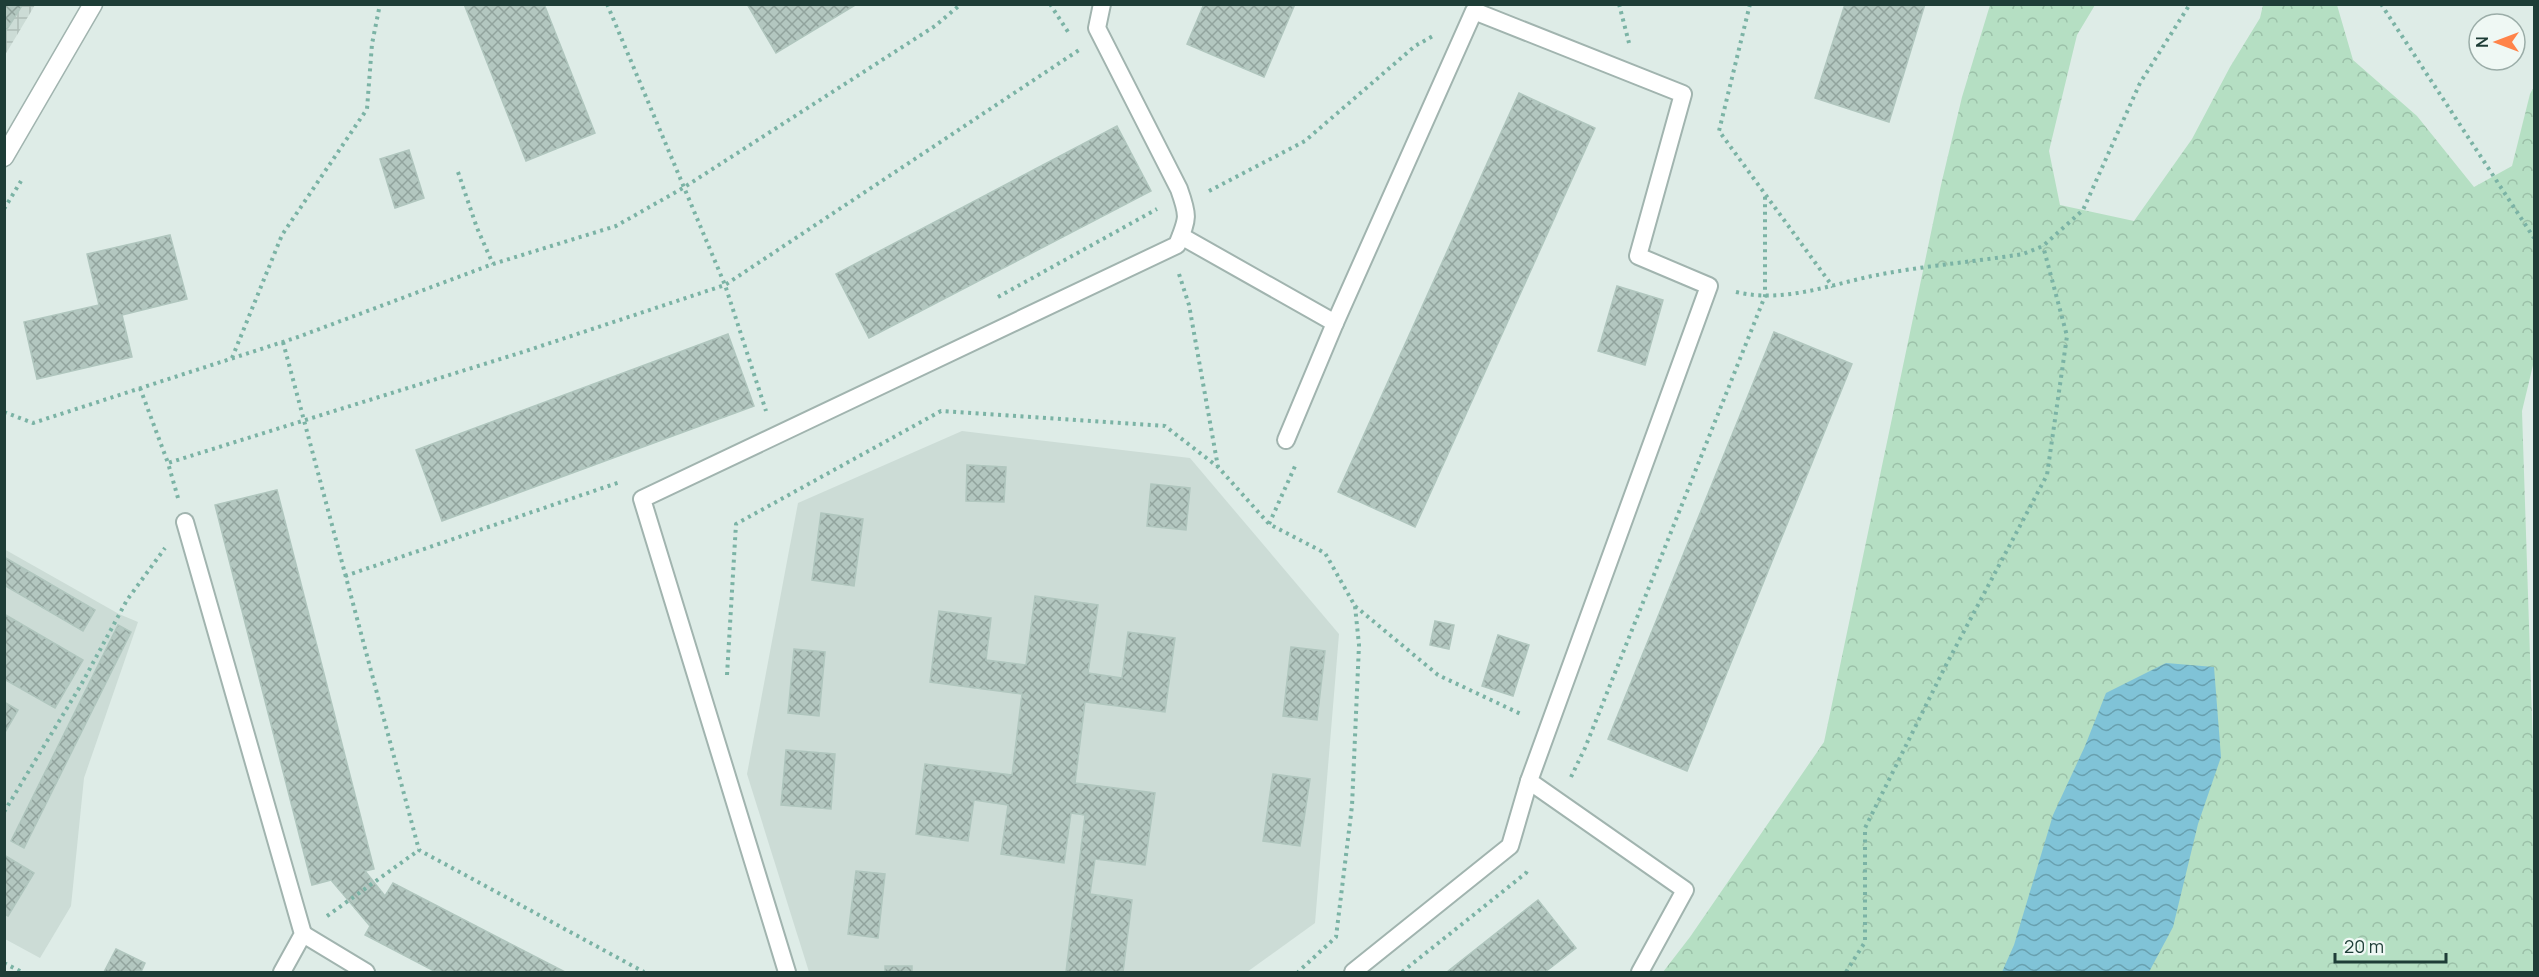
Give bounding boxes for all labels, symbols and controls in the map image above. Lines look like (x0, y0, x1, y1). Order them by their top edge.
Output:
north arrow (2467, 12, 2527, 72)
text: N (2471, 36, 2493, 48)
scale bar (2335, 926, 2446, 964)
text: 20 m (2344, 934, 2384, 958)

